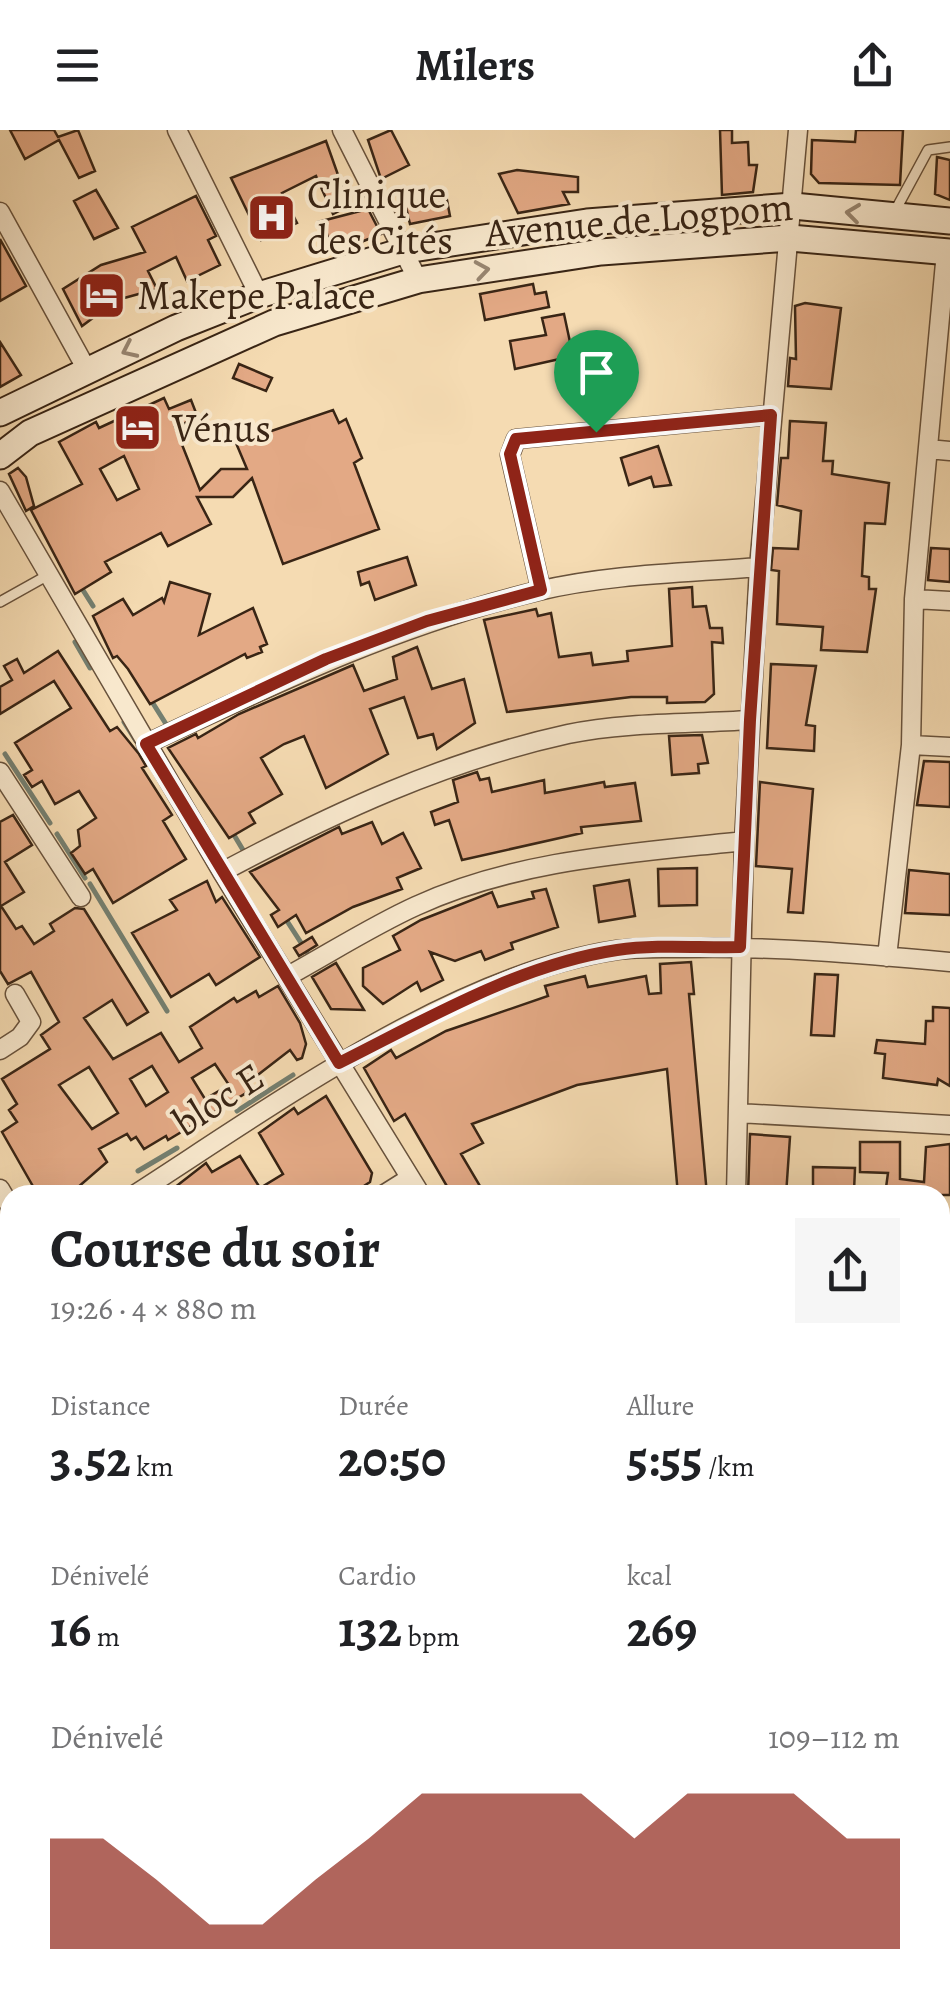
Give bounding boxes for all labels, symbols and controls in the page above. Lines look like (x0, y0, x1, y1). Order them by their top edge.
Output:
text: Milers (415, 34, 535, 96)
icon: menu (50, 38, 105, 93)
icon: share (845, 38, 900, 93)
place label: Clinique des Cités (307, 167, 453, 268)
street label: Avenue de Logpom (482, 179, 795, 260)
hospital icon: Clinique des Cités (246, 191, 298, 243)
one-way arrow (845, 203, 861, 224)
one-way arrow (473, 261, 490, 282)
place label: Makepe Palace (137, 268, 376, 323)
hotel icon: Makepe Palace (76, 269, 128, 321)
pin (554, 330, 639, 433)
one-way arrow (121, 337, 139, 357)
icon: arrive (569, 345, 624, 400)
place label: Vénus (171, 401, 271, 456)
hotel icon: Vénus (111, 402, 163, 454)
street label: bloc E (162, 1050, 275, 1149)
text: Course du soir (50, 1211, 380, 1286)
button: share (795, 1218, 900, 1323)
text: 19:26 · 4 × 880 m (50, 1286, 257, 1330)
text: Distance (50, 1387, 150, 1425)
text: Durée (338, 1387, 409, 1425)
text: Allure (627, 1387, 694, 1425)
text: 3.52 (50, 1425, 131, 1493)
text: 20:50 (338, 1425, 446, 1493)
text: 5:55 (627, 1425, 703, 1493)
text: km (131, 1448, 174, 1486)
text: /km (703, 1448, 755, 1486)
text: Dénivelé (50, 1557, 149, 1595)
text: Cardio (338, 1557, 416, 1595)
text: kcal (627, 1557, 672, 1595)
text: 16 (50, 1595, 91, 1663)
text: 132 (338, 1595, 402, 1663)
text: 269 (627, 1595, 697, 1663)
text: m (91, 1618, 120, 1656)
text: bpm (402, 1618, 460, 1656)
text: Dénivelé (50, 1715, 164, 1759)
text: 109–112 m (768, 1715, 900, 1759)

